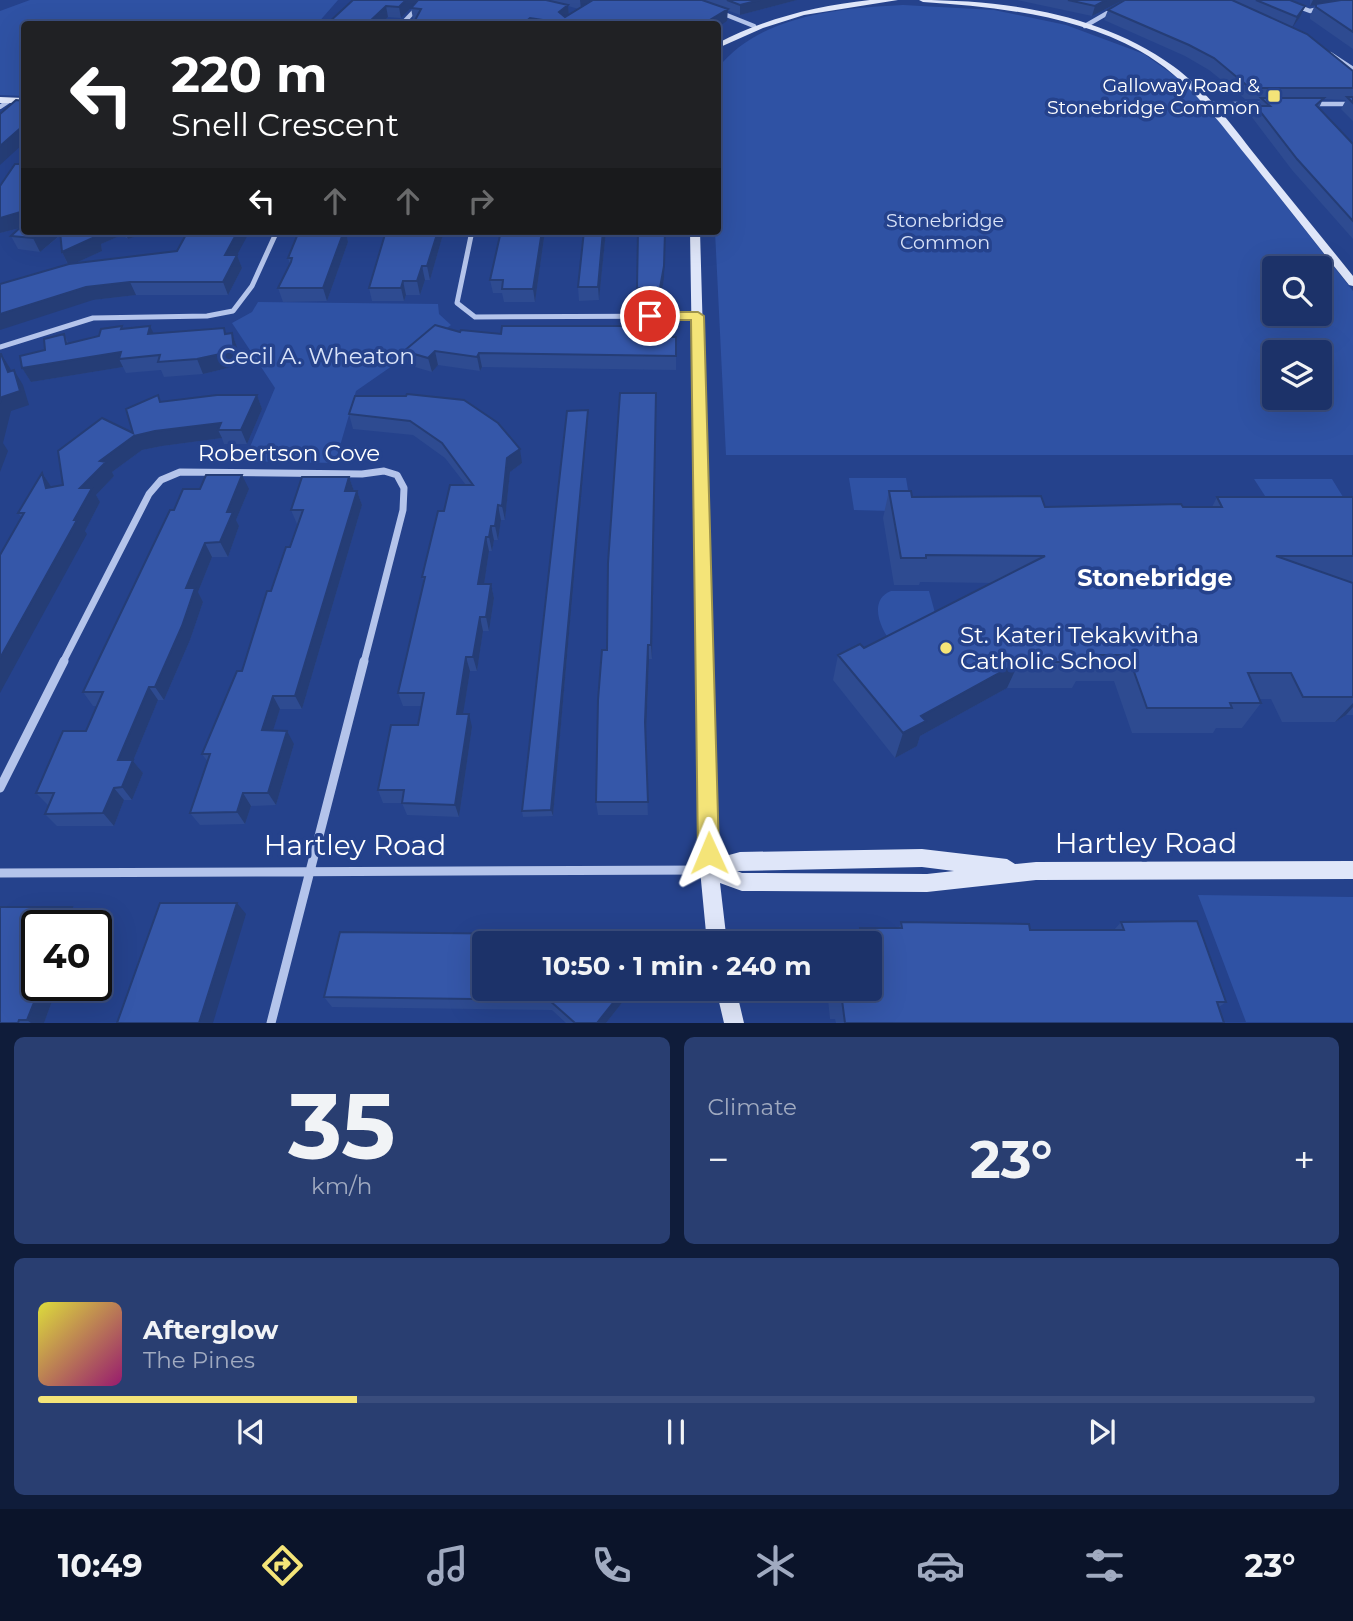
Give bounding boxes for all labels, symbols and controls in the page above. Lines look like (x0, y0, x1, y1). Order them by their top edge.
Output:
text: 220 m (171, 45, 327, 104)
icon: left (56, 49, 147, 140)
place label: Galloway Road & Stonebridge Common (1047, 74, 1260, 119)
marker: Galloway Road & Stonebridge Common (1266, 88, 1282, 104)
text: Snell Crescent (171, 105, 399, 144)
icon: left (243, 182, 281, 220)
icon: ahead (316, 182, 354, 220)
icon: ahead (389, 182, 427, 220)
icon: right (462, 182, 500, 220)
park label: Stonebridge Common (886, 209, 1004, 254)
map controls (1262, 256, 1332, 410)
button: search (1262, 256, 1332, 326)
pin (620, 286, 680, 346)
icon: arrive (631, 297, 669, 335)
button: layers (1262, 340, 1332, 410)
park label: Cecil A. Wheaton (219, 342, 415, 370)
street label: Robertson Cove (198, 439, 380, 467)
district label: Stonebridge (1077, 563, 1233, 592)
place label: St. Kateri Tekakwitha Catholic School (960, 621, 1199, 675)
marker: St. Kateri Tekakwitha Catholic School (938, 640, 954, 656)
position arrow (672, 816, 746, 890)
street label: Hartley Road (1055, 826, 1237, 860)
street label: Hartley Road (264, 828, 446, 862)
speed limit sign: 40 (21, 910, 112, 1001)
text: 10:50 · 1 min · 240 m (543, 950, 811, 982)
text: 35 (288, 1071, 395, 1182)
text: Climate (708, 1093, 797, 1121)
text: 23° (970, 1128, 1052, 1191)
text: − (708, 1136, 729, 1183)
text: + (1293, 1136, 1315, 1183)
text: km/h (311, 1172, 372, 1200)
text: Afterglow (143, 1314, 278, 1346)
text: The Pines (143, 1346, 255, 1374)
icon: previous (232, 1413, 270, 1451)
icon: pause (657, 1413, 695, 1451)
icon: next (1083, 1413, 1121, 1451)
icon: directions (258, 1541, 307, 1590)
icon: music (423, 1541, 472, 1590)
icon: phone (587, 1541, 636, 1590)
icon: climate (751, 1541, 800, 1590)
icon: car (916, 1541, 965, 1590)
icon: filters (1080, 1541, 1129, 1590)
text: 10:49 (58, 1546, 143, 1585)
text: 23° (1245, 1546, 1295, 1585)

